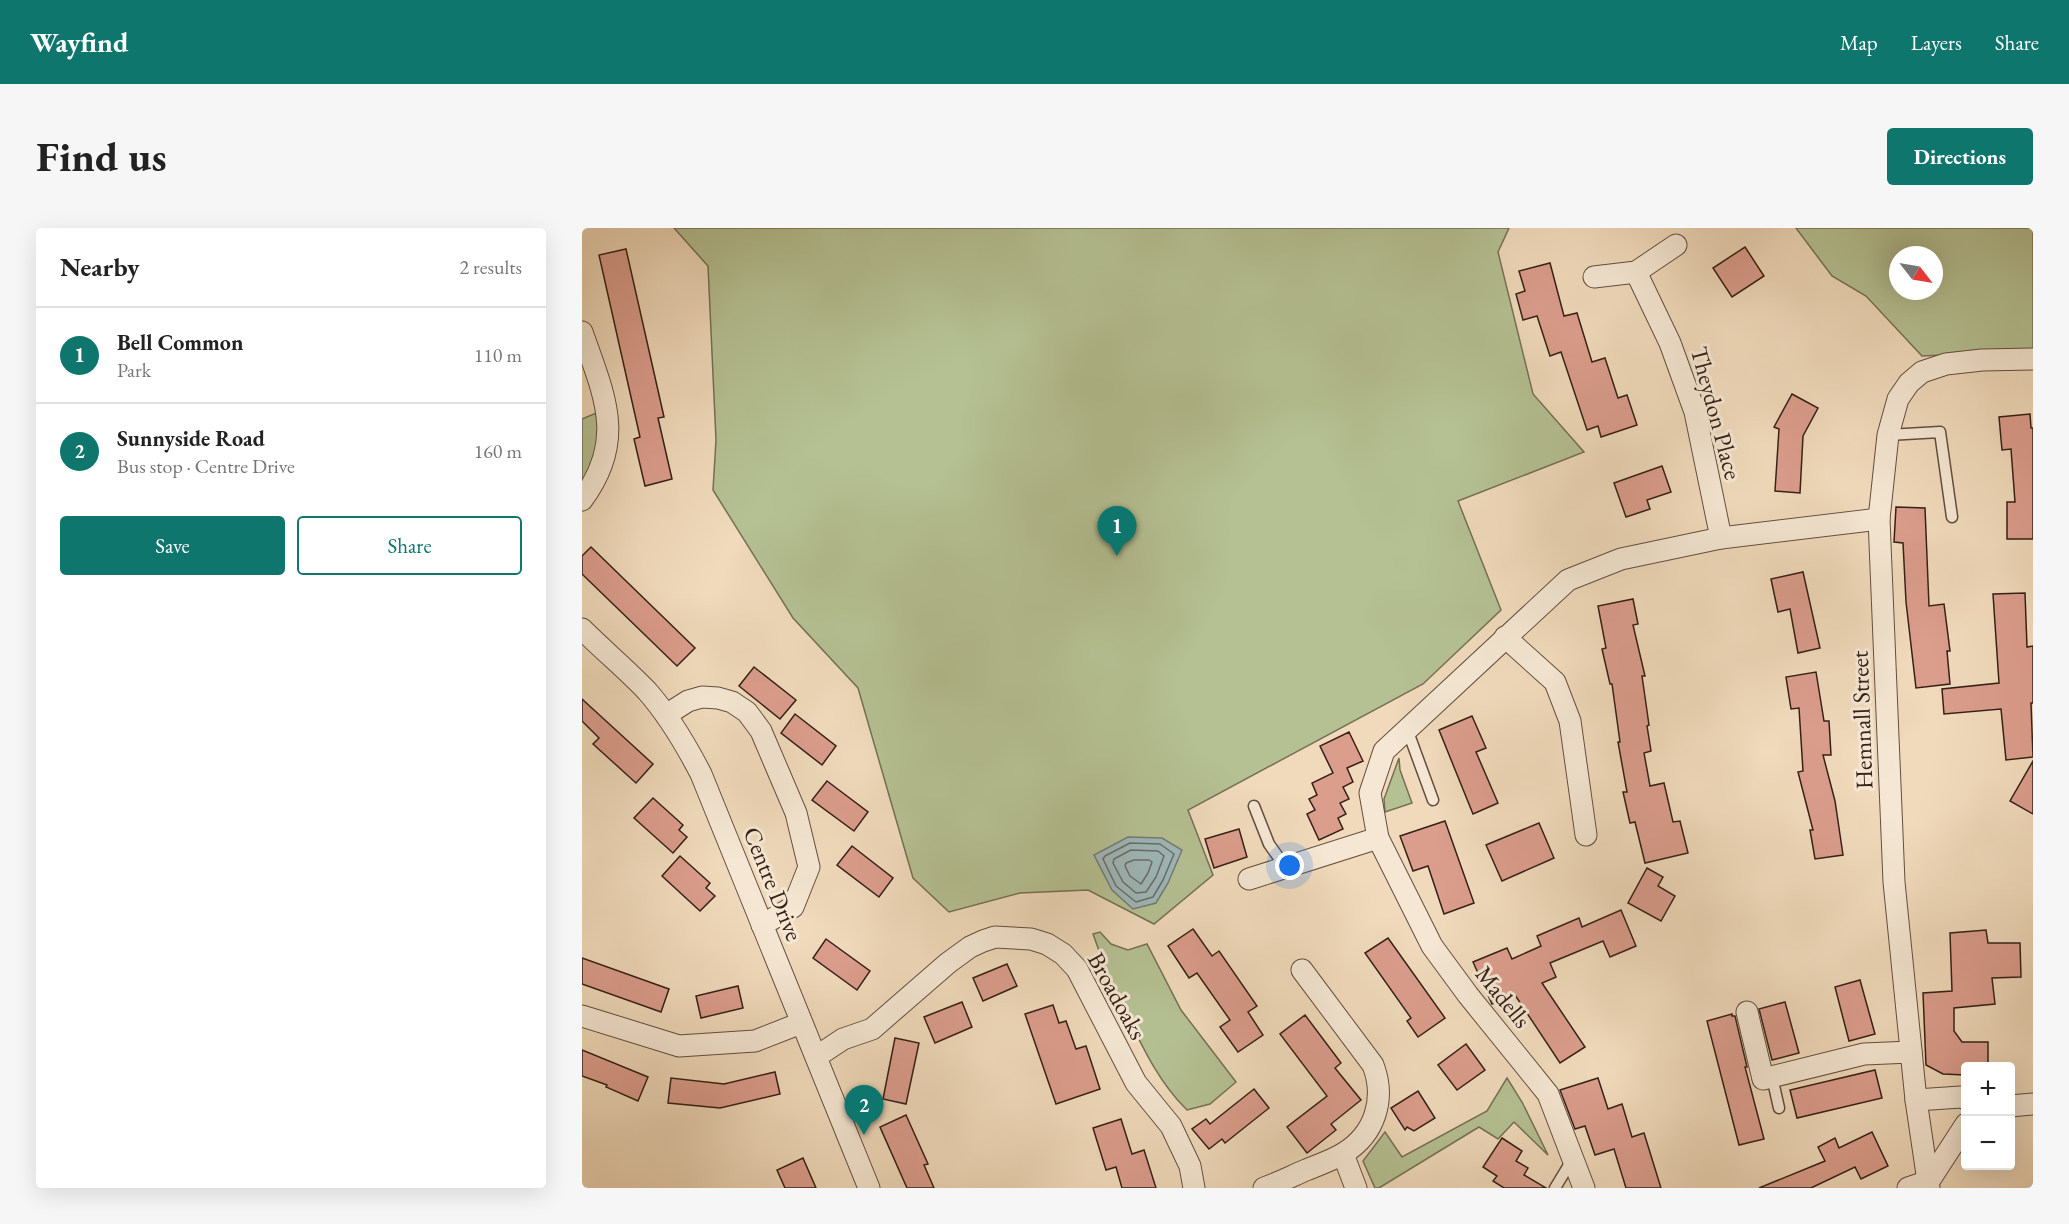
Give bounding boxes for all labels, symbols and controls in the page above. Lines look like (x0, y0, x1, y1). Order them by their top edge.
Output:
text: Wayfind (30, 24, 128, 60)
text: Map (1840, 29, 1878, 56)
text: Layers (1911, 29, 1962, 56)
text: Share (1995, 29, 2039, 56)
button: Directions (1887, 128, 2033, 185)
text: Find us (36, 129, 167, 184)
north arrow (1889, 246, 1943, 300)
text: Nearby (60, 250, 140, 284)
text: 2 results (459, 254, 522, 280)
text: Bell Common (117, 328, 243, 357)
text: 1 (74, 342, 85, 368)
text: 110 m (474, 342, 522, 368)
street label: Theydon Place (1684, 343, 1749, 483)
text: Park (117, 357, 151, 383)
text: Sunnyside Road (117, 424, 265, 453)
text: 2 (74, 438, 85, 464)
text: 160 m (474, 438, 522, 464)
text: Bus stop · Centre Drive (117, 453, 295, 479)
pin: 1 (1098, 506, 1136, 556)
button: Save (60, 516, 285, 575)
button: Share (297, 516, 522, 575)
street label: Hemnall Street (1844, 650, 1879, 790)
street label: Centre Drive (737, 822, 810, 945)
your location (1275, 851, 1304, 880)
street label: Broadoaks (1081, 947, 1154, 1045)
street label: Madells (1469, 959, 1538, 1034)
map controls (1961, 1062, 2015, 1170)
button: + (1961, 1062, 2015, 1116)
pin: 2 (844, 1086, 884, 1135)
button: − (1961, 1116, 2015, 1170)

